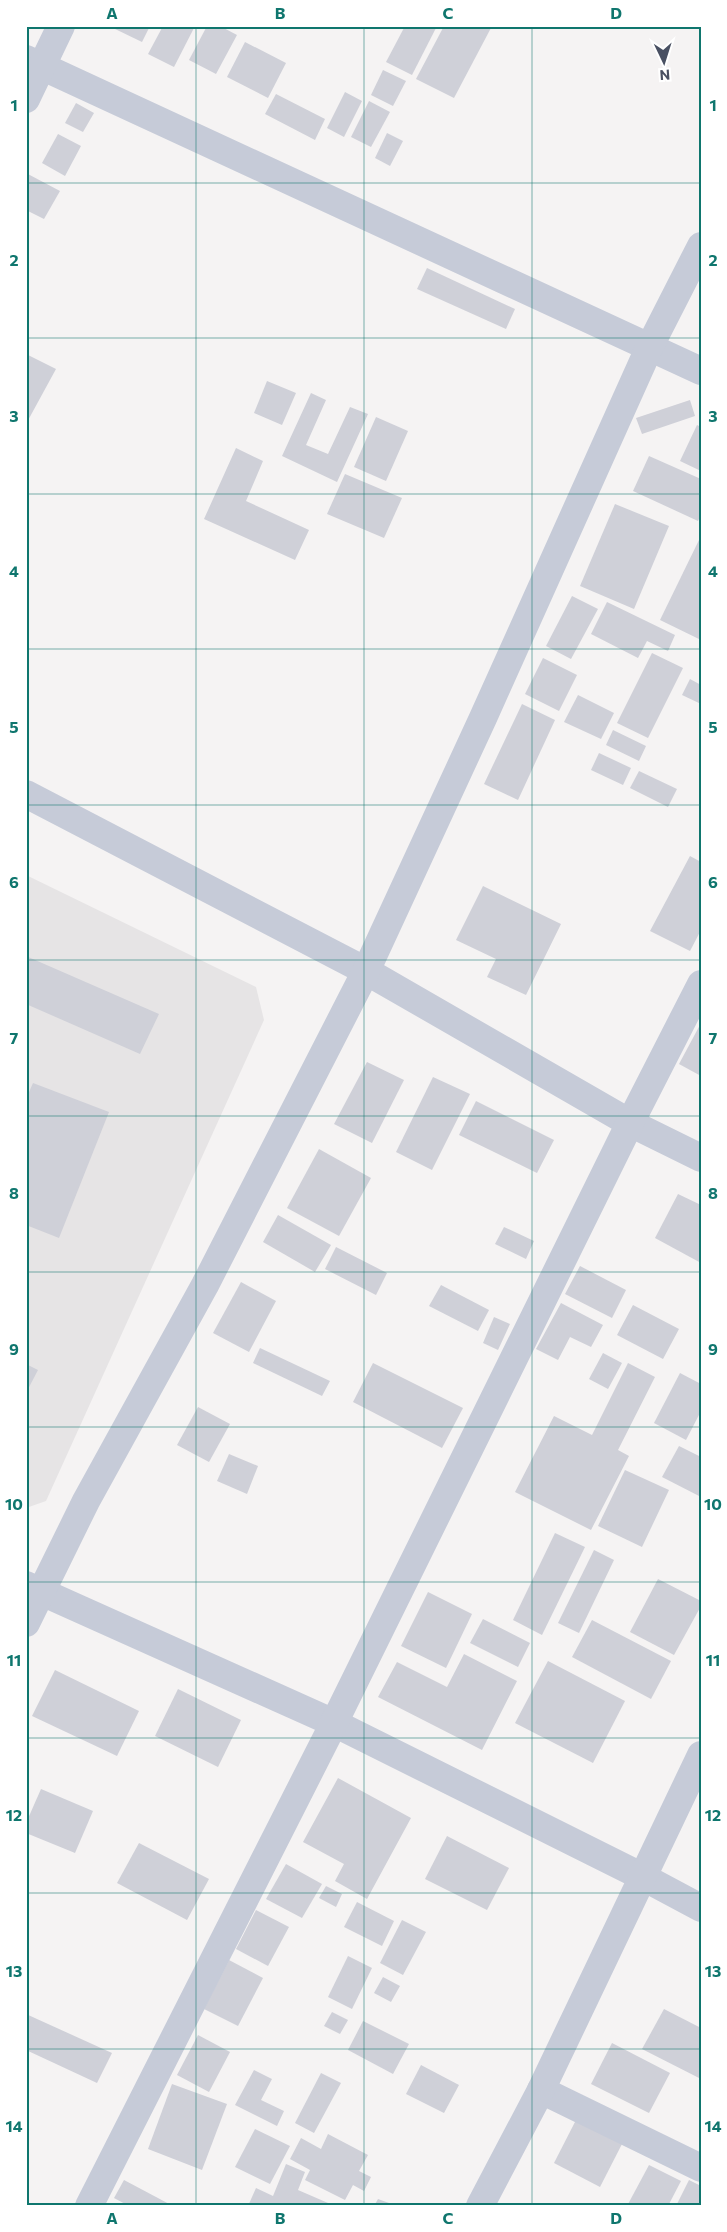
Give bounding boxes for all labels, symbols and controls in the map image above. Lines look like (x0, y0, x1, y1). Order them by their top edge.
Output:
text: A (106, 3, 118, 22)
text: B (275, 3, 286, 22)
text: C (443, 3, 454, 22)
text: D (610, 3, 622, 22)
north arrow (640, 38, 690, 88)
text: N (659, 67, 671, 84)
text: 1 (10, 95, 18, 114)
text: 1 (709, 95, 717, 114)
text: 2 (9, 250, 19, 269)
text: 2 (708, 250, 718, 269)
text: 3 (9, 406, 19, 425)
text: 3 (708, 406, 718, 425)
text: 4 (9, 561, 19, 580)
text: 4 (708, 561, 718, 580)
text: 5 (9, 717, 19, 736)
text: 5 (708, 717, 718, 736)
text: 6 (9, 872, 19, 891)
text: 6 (708, 872, 718, 891)
text: 7 (10, 1028, 19, 1047)
text: 7 (709, 1028, 718, 1047)
text: 8 (9, 1183, 19, 1202)
text: 8 (708, 1183, 718, 1202)
text: 9 (9, 1339, 19, 1358)
text: 9 (708, 1339, 718, 1358)
text: 10 (5, 1494, 23, 1513)
text: 10 (704, 1494, 722, 1513)
text: 11 (7, 1650, 21, 1669)
text: 11 (706, 1650, 720, 1669)
text: 12 (6, 1805, 22, 1824)
text: 12 (705, 1805, 721, 1824)
text: 13 (6, 1961, 22, 1980)
text: 13 (705, 1961, 721, 1980)
text: 14 (5, 2116, 23, 2135)
text: 14 (704, 2116, 722, 2135)
text: A (106, 2208, 118, 2227)
text: B (275, 2208, 286, 2227)
text: C (443, 2208, 454, 2227)
text: D (610, 2208, 622, 2227)

